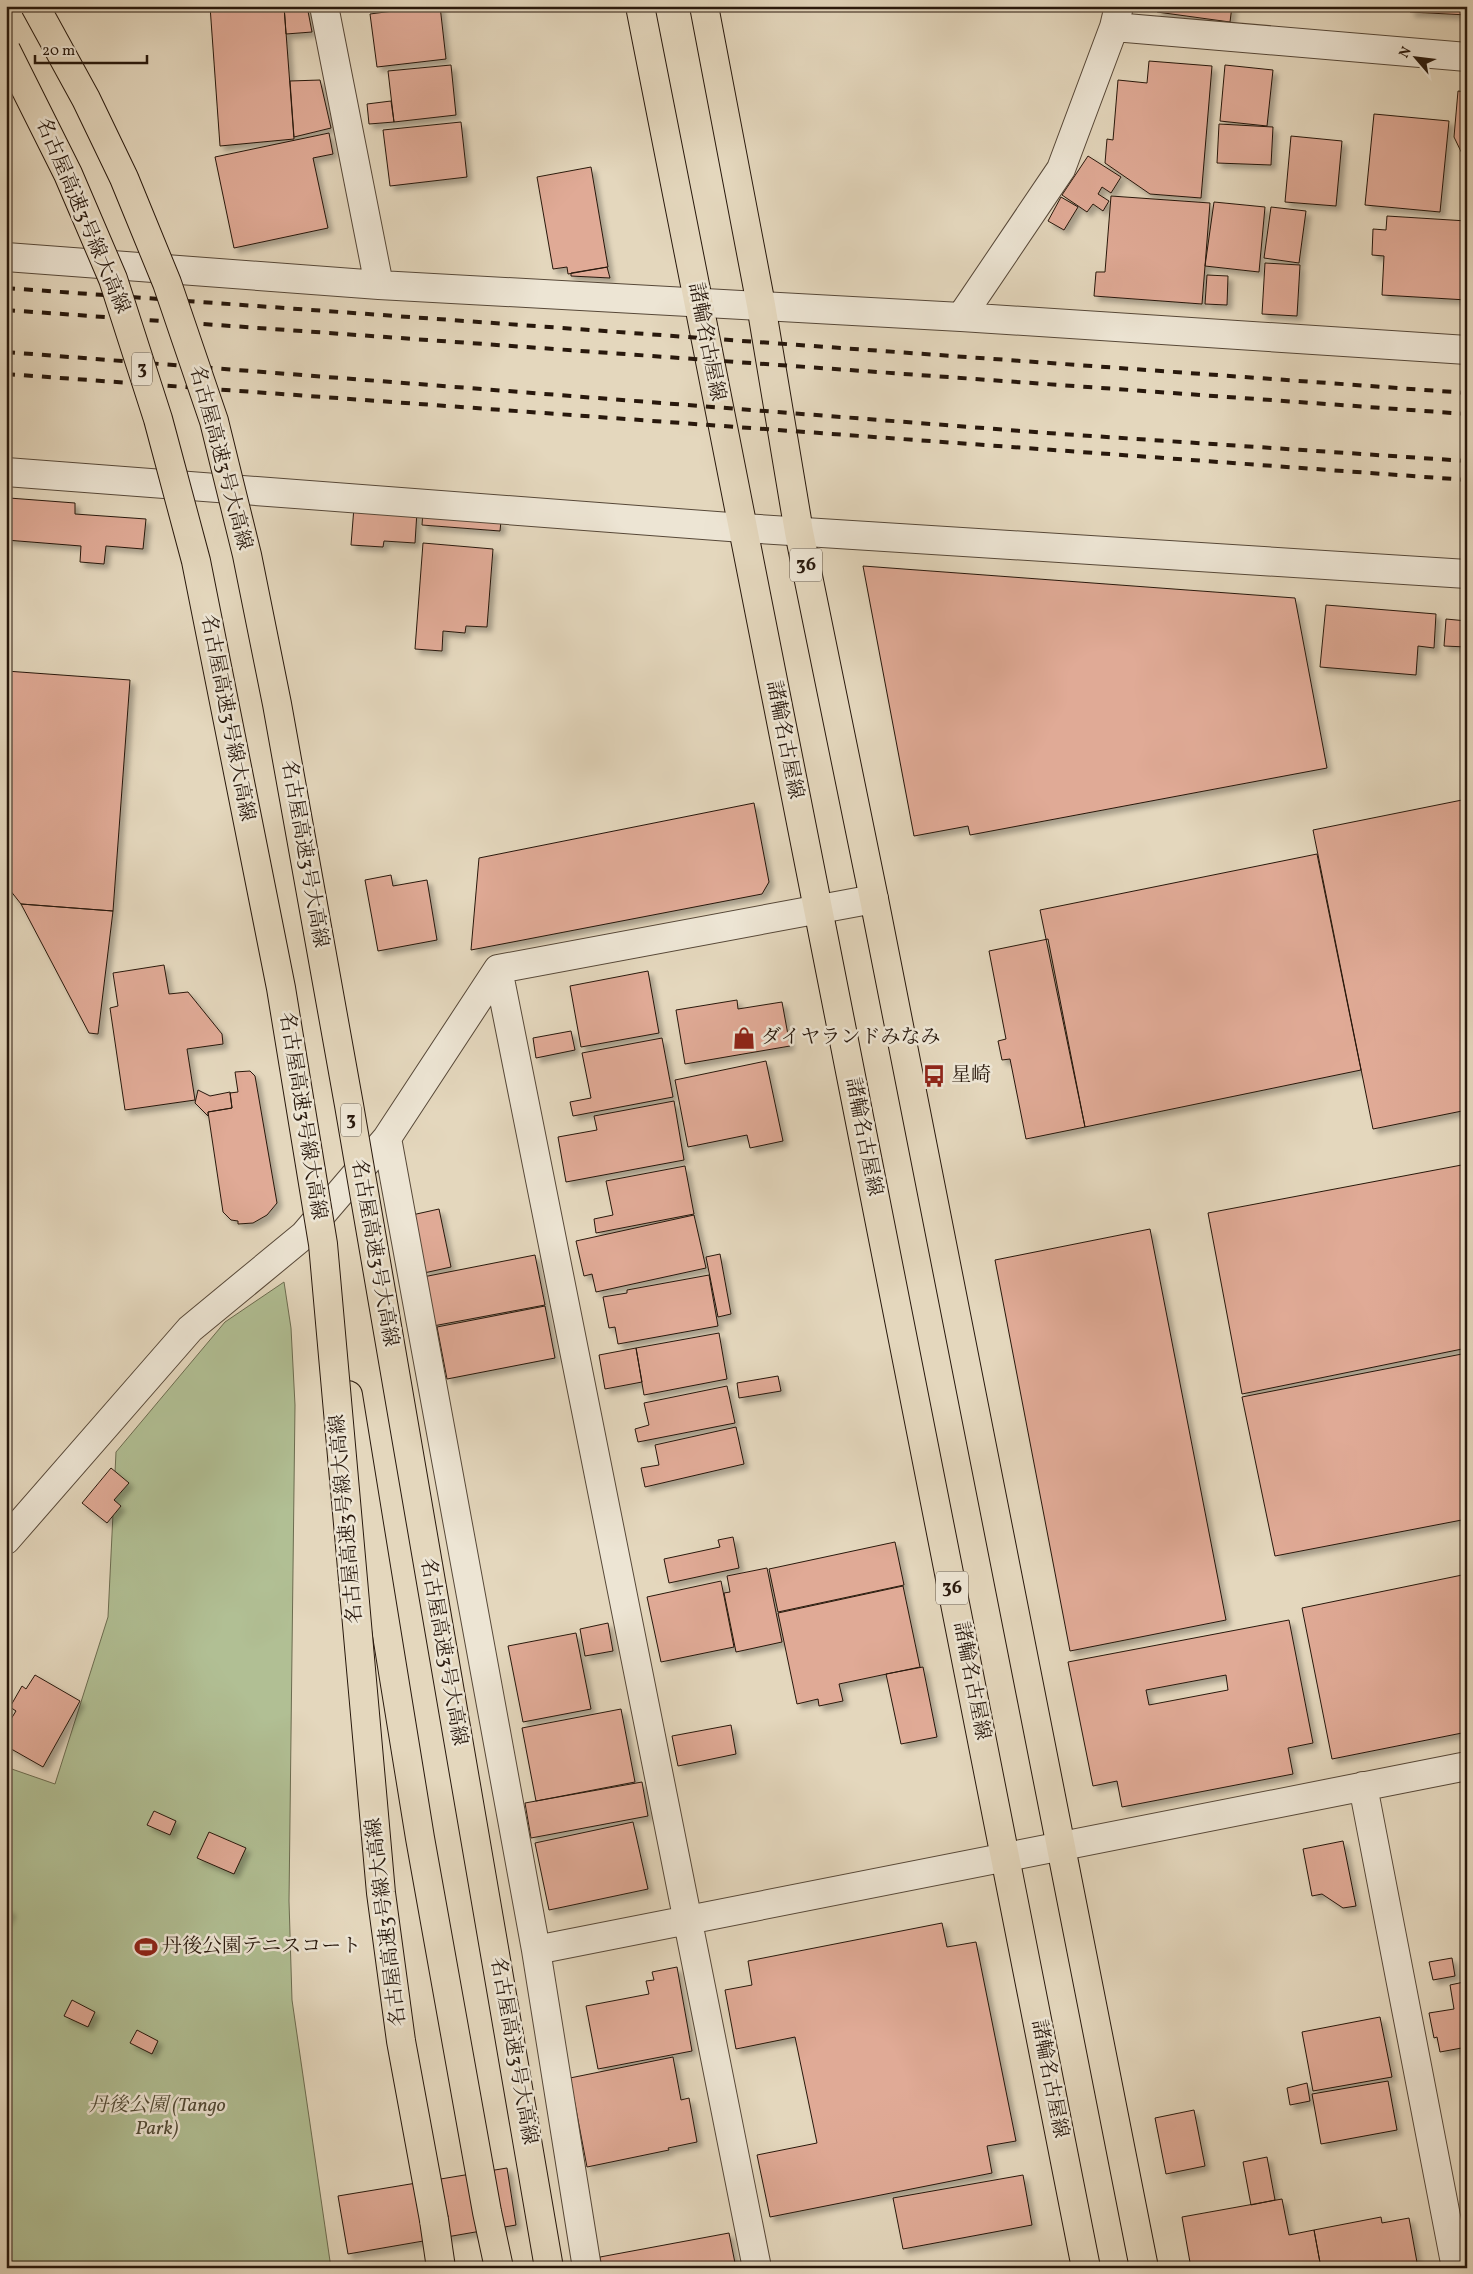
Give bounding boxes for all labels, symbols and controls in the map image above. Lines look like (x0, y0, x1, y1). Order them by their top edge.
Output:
scale bar (35, 32, 148, 64)
north arrow (1390, 32, 1440, 82)
text: 20 m (42, 41, 75, 62)
text: N (1395, 44, 1417, 62)
street label: 名古屋高速3号線大高線 (28, 114, 136, 318)
street label: 諸輪名古屋線 (681, 280, 731, 404)
road number: 3 (132, 352, 152, 386)
street label: 名古屋高速3号大高線 (182, 362, 258, 554)
road number: 36 (790, 548, 822, 582)
street label: 名古屋高速3号線大高線 (193, 612, 261, 824)
street label: 諸輪名古屋線 (759, 678, 809, 802)
street label: 名古屋高速3号大高線 (274, 758, 334, 950)
street label: 名古屋高速3号線大高線 (272, 1010, 332, 1222)
place label: ダイヤランドみなみ (761, 1024, 941, 1052)
shop icon: ダイヤランドみなみ (731, 1025, 757, 1051)
place label: 星崎 (951, 1062, 991, 1090)
bus stop icon: 星崎 (921, 1063, 947, 1089)
street label: 諸輪名古屋線 (838, 1075, 888, 1199)
road number: 3 (341, 1104, 361, 1136)
street label: 名古屋高速3号大高線 (344, 1157, 404, 1349)
street label: 名古屋高速3号線大高線 (324, 1413, 370, 1625)
street label: 名古屋高速3号大高線 (413, 1556, 473, 1748)
road number: 36 (936, 1572, 968, 1605)
street label: 諸輪名古屋線 (946, 1619, 996, 1743)
street label: 名古屋高速3号線大高線 (360, 1816, 414, 2028)
place label: 丹後公園テニスコート (162, 1933, 361, 1961)
sports icon: 丹後公園テニスコート (133, 1934, 159, 1960)
street label: 名古屋高速3号大高線 (483, 1955, 543, 2147)
street label: 諸輪名古屋線 (1024, 2017, 1074, 2141)
park label: 丹後公園 (Tango Park) (88, 2092, 226, 2143)

